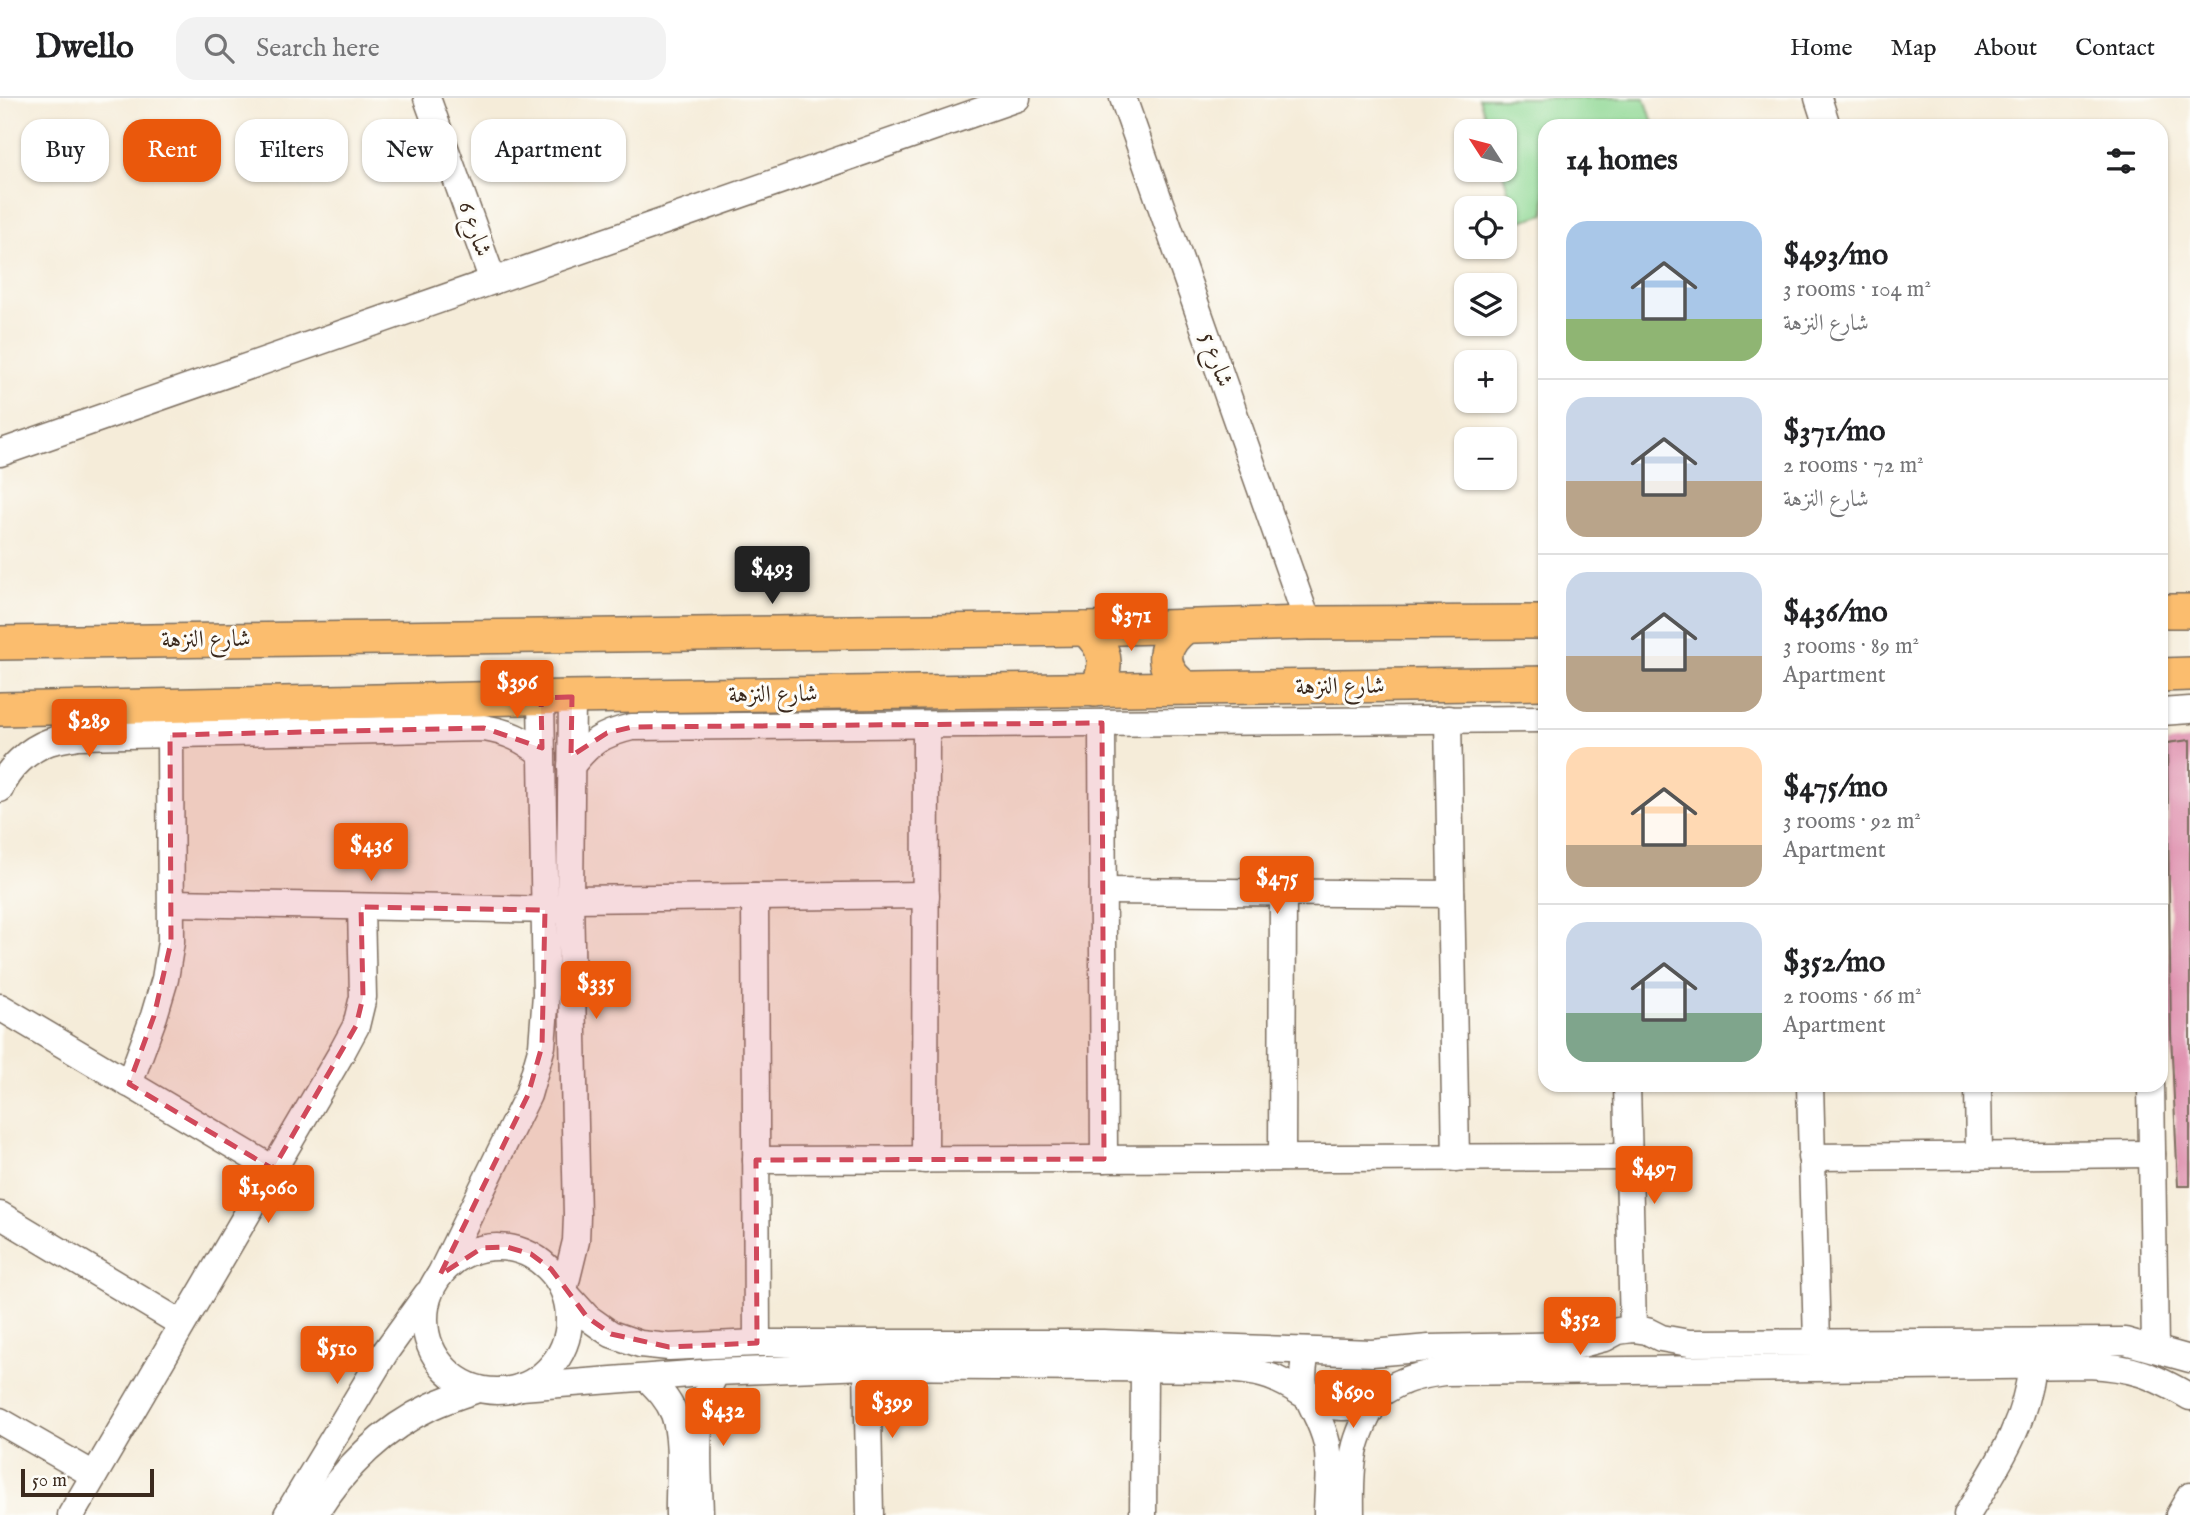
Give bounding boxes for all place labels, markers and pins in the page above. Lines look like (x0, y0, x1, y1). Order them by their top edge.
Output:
pin: $493 (731, 546, 813, 606)
pin: $371 (1090, 594, 1172, 653)
pin: $396 (476, 660, 558, 720)
pin: $289 (48, 700, 130, 759)
pin: $436 (330, 824, 412, 883)
pin: $475 (1236, 856, 1318, 916)
pin: $335 (555, 962, 637, 1021)
pin: $497 (1613, 1146, 1695, 1206)
pin: $1,060 (211, 1166, 325, 1225)
pin: $352 (1539, 1298, 1621, 1357)
pin: $510 (296, 1326, 378, 1386)
pin: $690 (1312, 1370, 1394, 1430)
pin: $399 (851, 1380, 933, 1440)
pin: $432 (682, 1388, 764, 1448)

